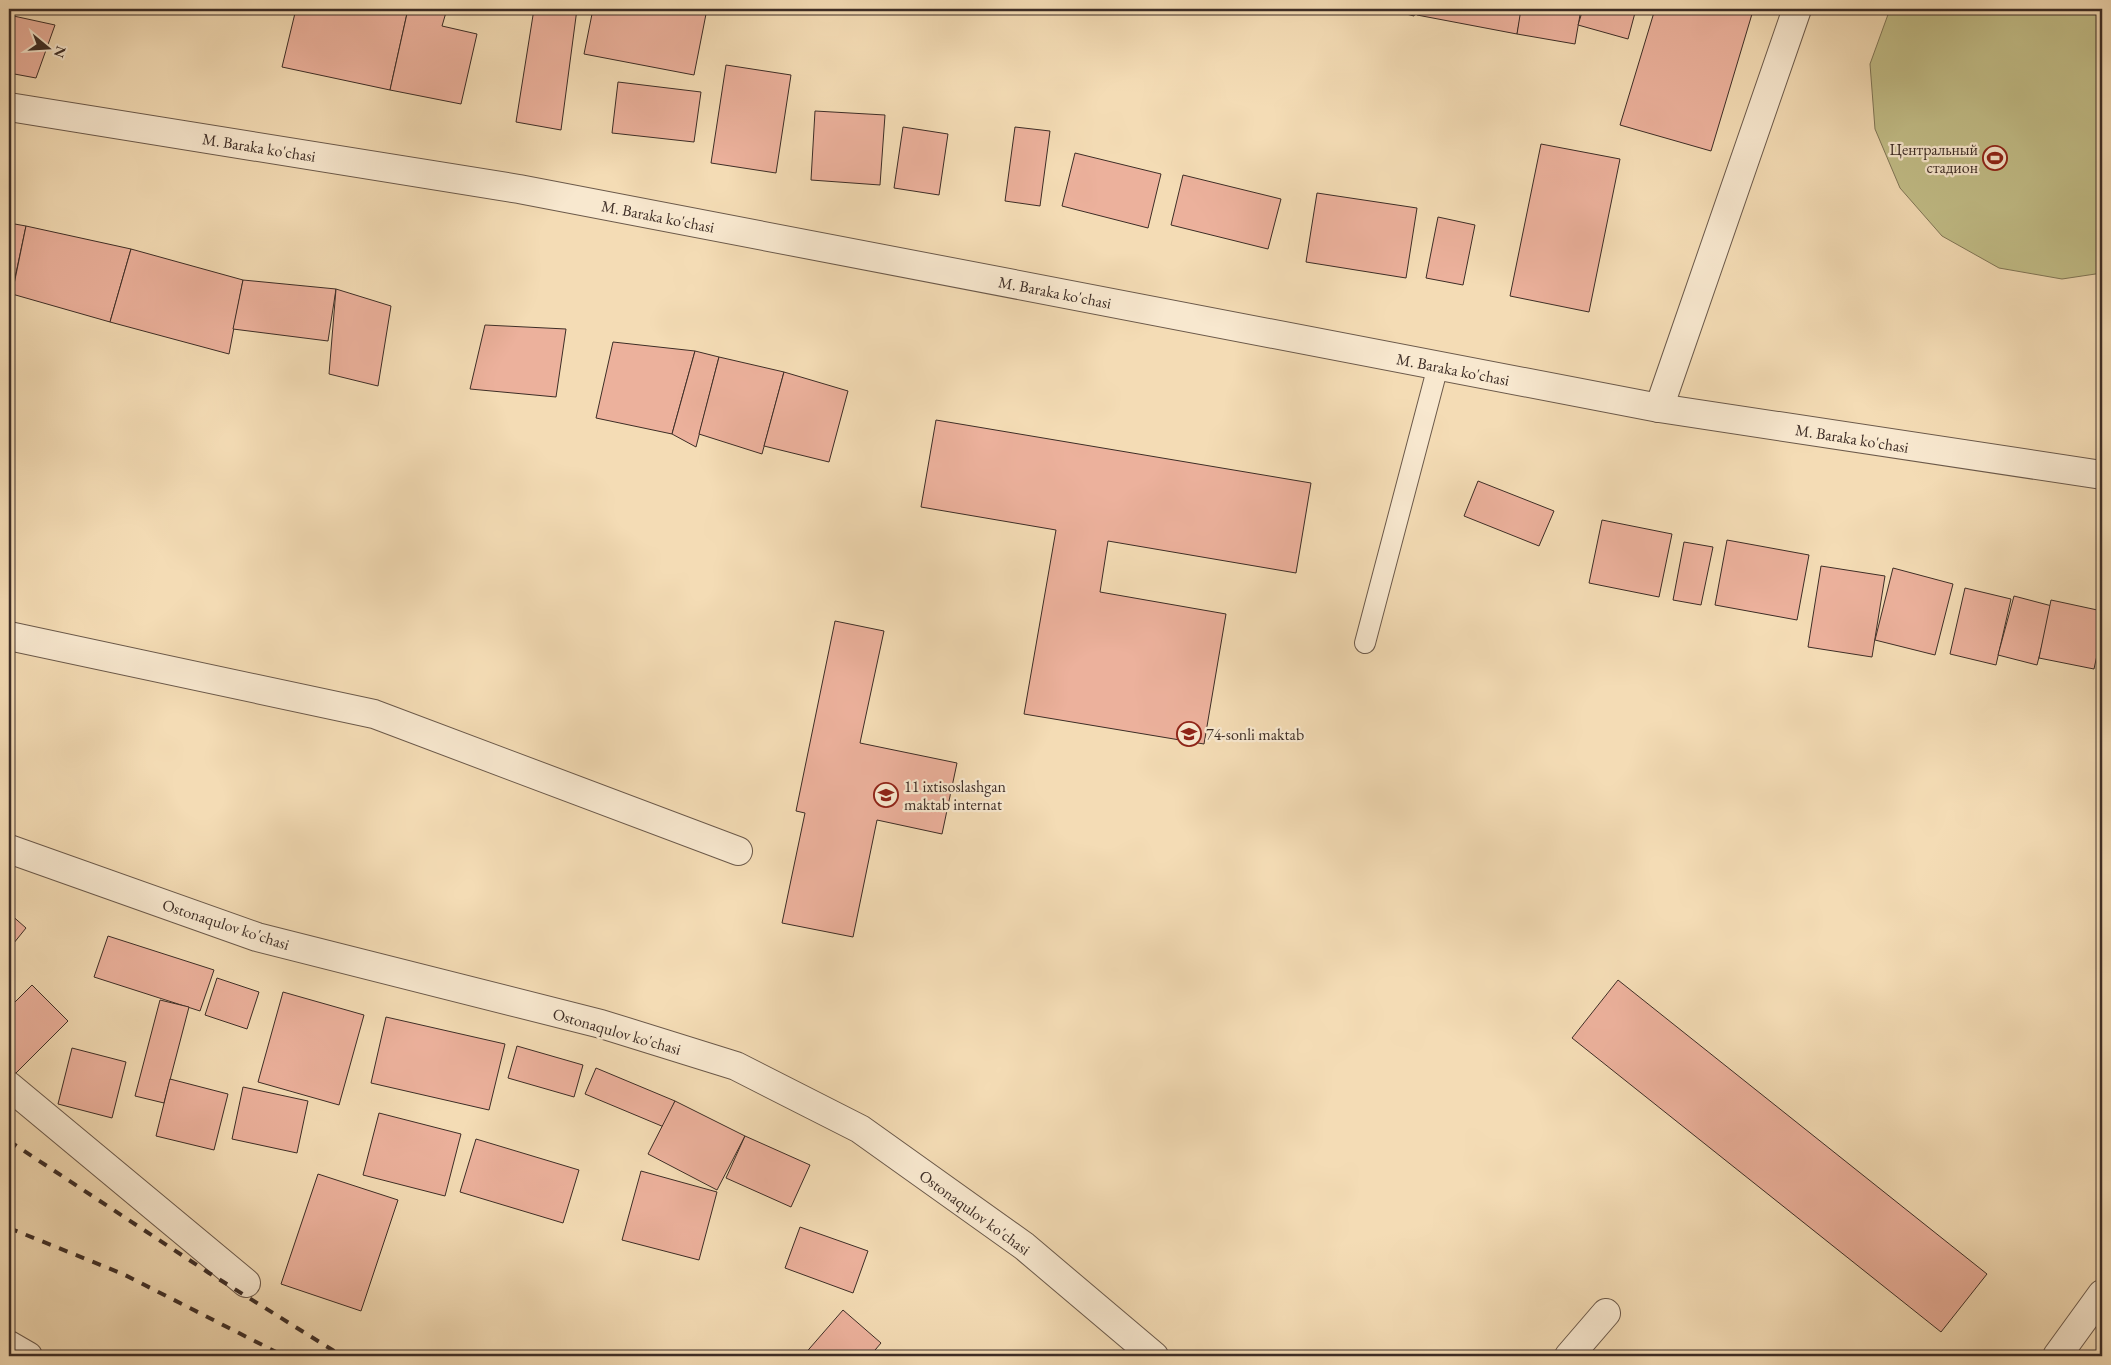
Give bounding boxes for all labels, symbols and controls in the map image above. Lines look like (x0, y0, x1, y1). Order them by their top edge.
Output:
north arrow (22, 22, 72, 72)
text: N (50, 44, 71, 61)
street label: M. Baraka ko'chasi (201, 128, 317, 167)
place label: Центральный стадион (1890, 139, 1979, 178)
sports icon: Центральный стадион (1982, 145, 2008, 171)
street label: M. Baraka ko'chasi (600, 195, 716, 238)
street label: M. Baraka ko'chasi (997, 271, 1113, 314)
street label: M. Baraka ko'chasi (1395, 348, 1511, 391)
street label: M. Baraka ko'chasi (1794, 419, 1910, 458)
school or university icon: 74-sonli maktab (1176, 721, 1202, 747)
place label: 74-sonli maktab (1206, 724, 1304, 745)
place label: 11 ixtisoslashgan maktab internat (904, 776, 1007, 815)
school or university icon: 11 ixtisoslashgan maktab internat (873, 782, 899, 808)
street label: Ostonaqulov ko'chasi (160, 894, 292, 955)
street label: Ostonaqulov ko'chasi (550, 1003, 684, 1060)
street label: Ostonaqulov ko'chasi (915, 1165, 1035, 1260)

